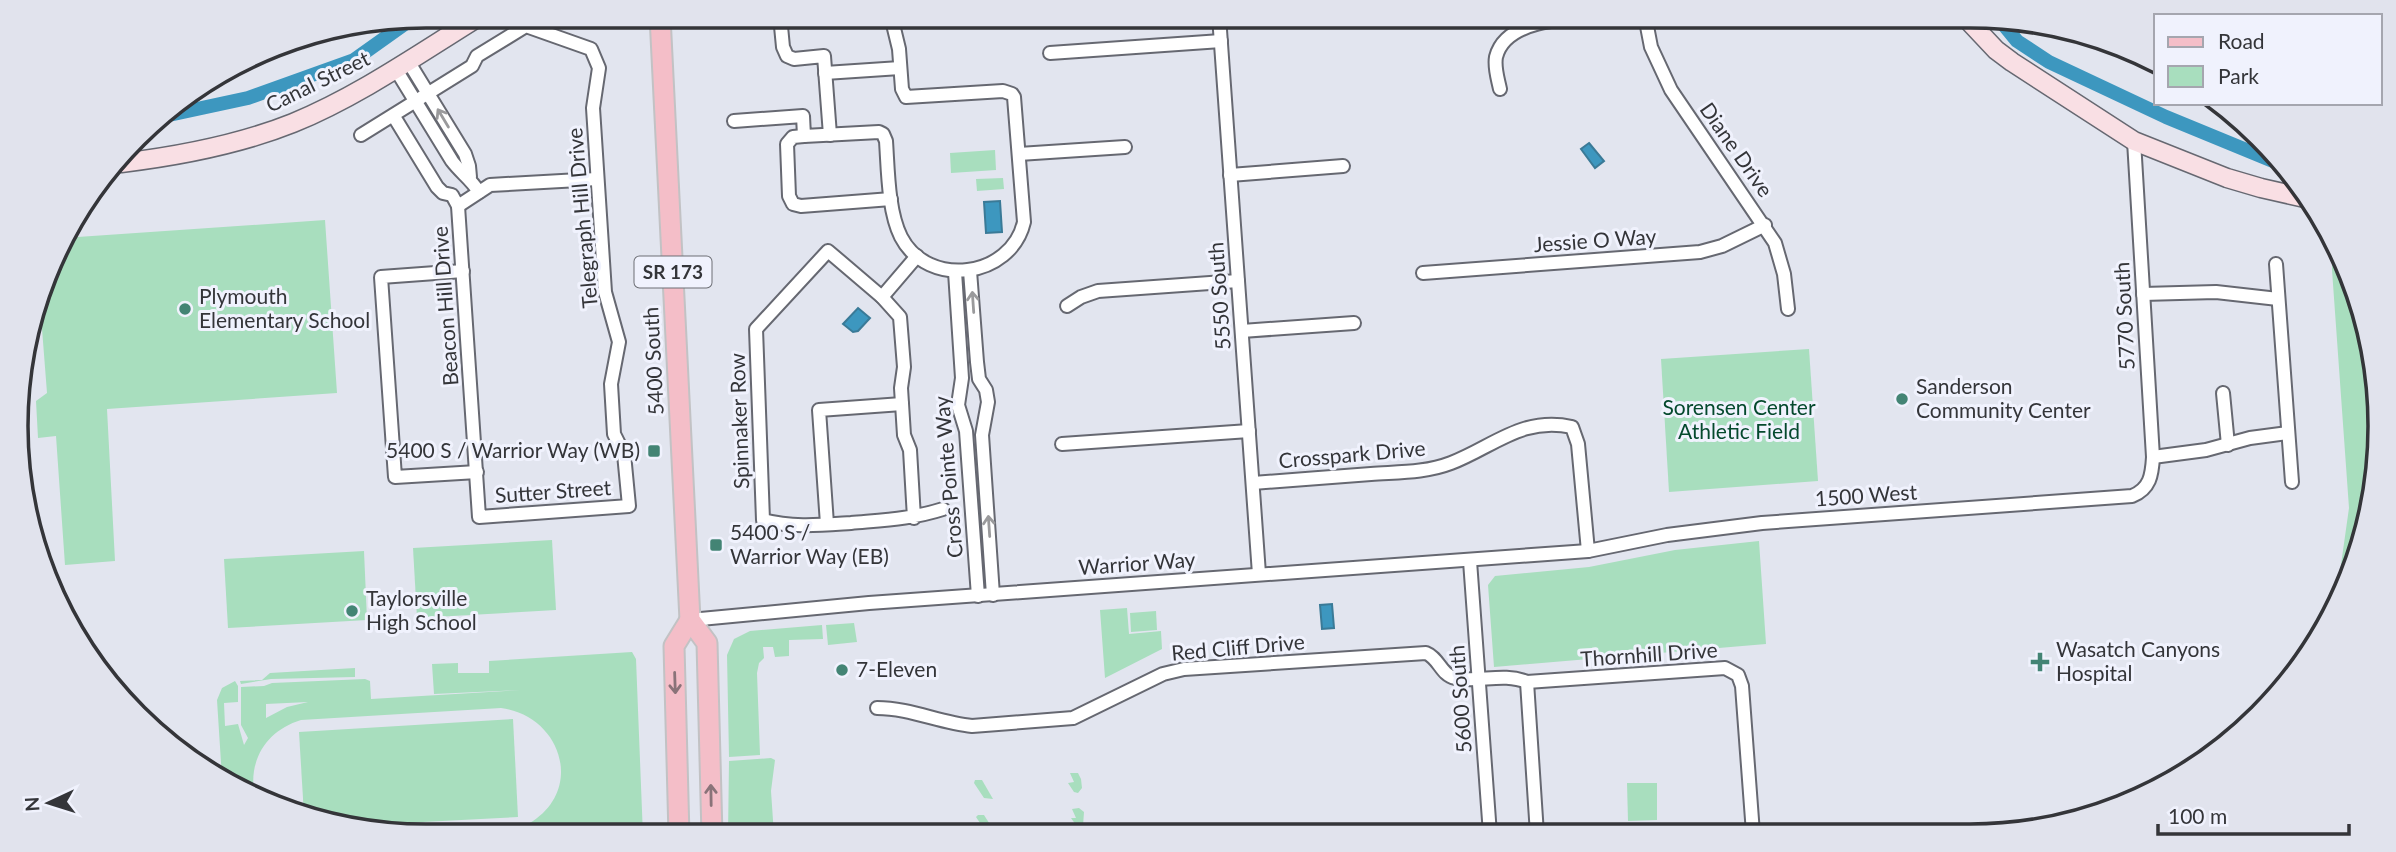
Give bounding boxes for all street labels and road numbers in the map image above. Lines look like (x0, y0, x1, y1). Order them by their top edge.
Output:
street label: Canal Street (261, 45, 374, 116)
street label: Diane Drive (1696, 97, 1779, 201)
street label: Telegraph Hill Drive (561, 127, 602, 309)
street label: Jessie O Way (1533, 223, 1657, 256)
street label: Beacon Hill Drive (426, 225, 463, 387)
street label: 5550 South (1202, 241, 1235, 351)
road number: SR 173 (634, 256, 712, 288)
street label: 5770 South (2108, 261, 2139, 371)
street label: 5400 South (637, 306, 668, 416)
street label: Spinnaker Row (724, 352, 753, 490)
street label: Cross Pointe Way (928, 395, 967, 559)
street label: Crosspark Drive (1277, 435, 1426, 472)
street label: Sutter Street (494, 474, 612, 507)
street label: 1500 West (1814, 478, 1918, 511)
street label: Warrior Way (1078, 546, 1196, 579)
street label: Red Cliff Drive (1170, 628, 1306, 665)
street label: Thornhill Drive (1580, 636, 1718, 671)
street label: 5600 South (1443, 644, 1476, 754)

